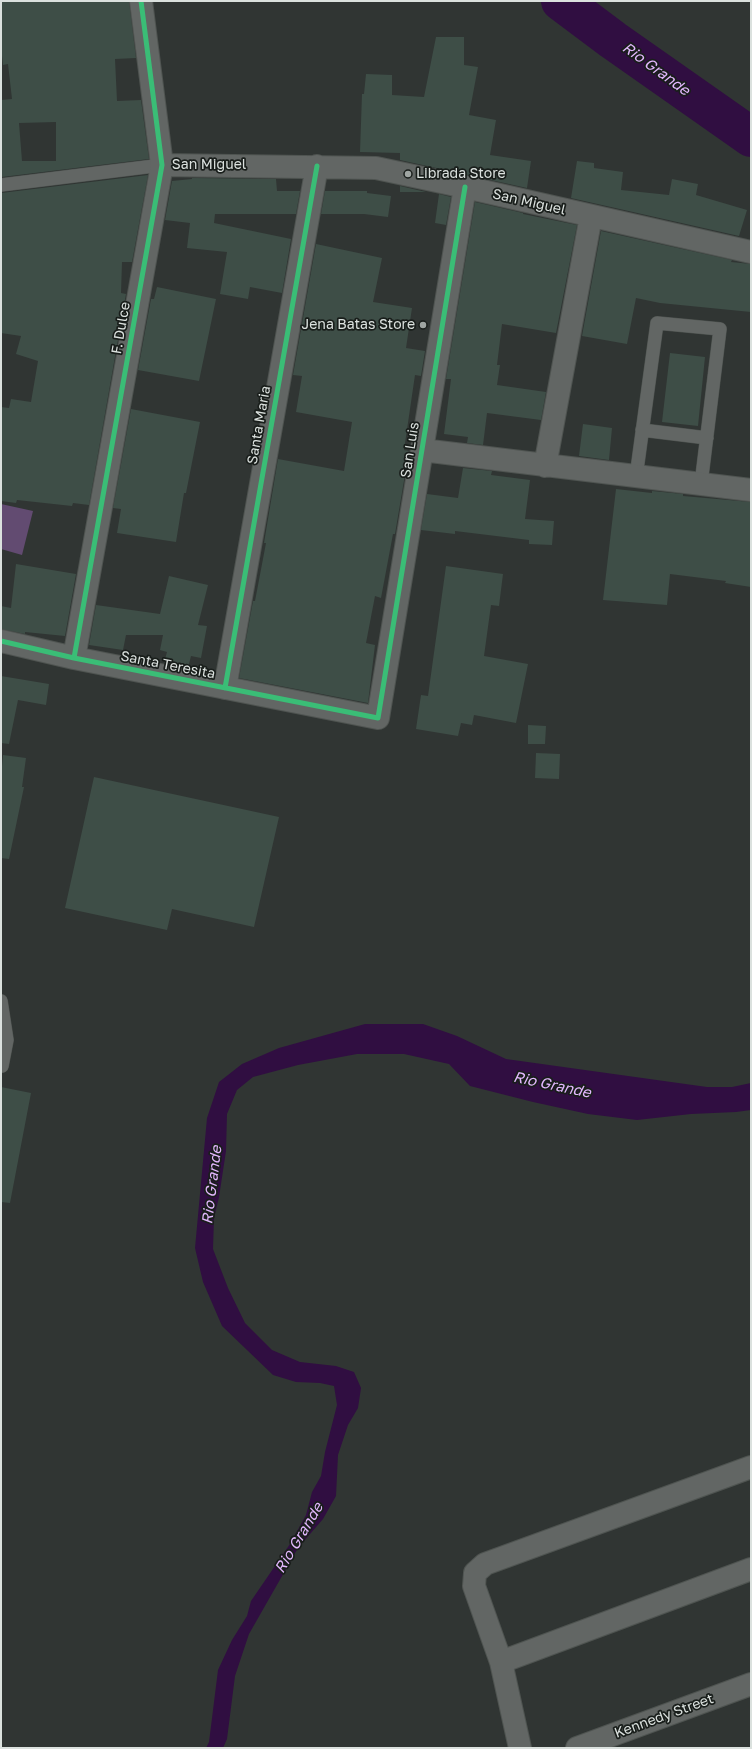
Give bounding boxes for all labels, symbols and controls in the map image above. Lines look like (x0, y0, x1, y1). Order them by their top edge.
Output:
water label: Rio Grande (619, 39, 693, 99)
street label: San Miguel (172, 157, 246, 173)
place label: Librada Store (416, 166, 506, 182)
marker: Librada Store (403, 169, 413, 179)
street label: San Miguel (491, 185, 567, 219)
street label: F. Dulce (108, 301, 134, 355)
place label: Jena Batas Store (301, 317, 415, 333)
marker: Jena Batas Store (418, 320, 428, 330)
street label: Santa Maria (244, 384, 274, 466)
street label: San Luis (397, 421, 423, 479)
street label: Santa Teresita (119, 648, 217, 682)
water label: Rio Grande (512, 1068, 592, 1102)
water label: Rio Grande (198, 1145, 226, 1225)
water label: Rio Grande (271, 1500, 327, 1576)
street label: Kennedy Street (612, 1690, 716, 1742)

